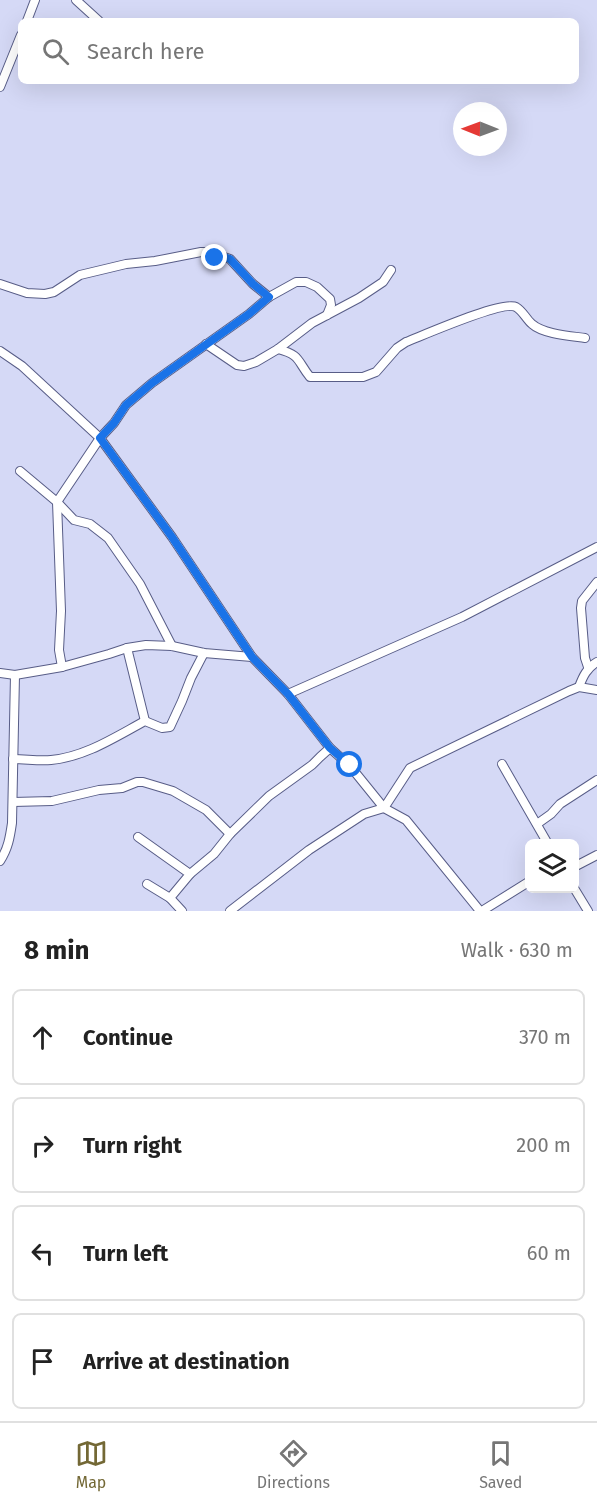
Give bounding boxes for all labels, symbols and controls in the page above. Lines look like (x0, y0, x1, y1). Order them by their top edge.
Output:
search box (18, 18, 579, 84)
icon: search (39, 35, 72, 68)
text: Search here (87, 38, 205, 65)
north arrow (453, 102, 507, 156)
route end (201, 244, 227, 270)
route start (336, 751, 362, 777)
map controls (525, 839, 579, 893)
button: layers (525, 839, 579, 893)
text: 8 min (24, 935, 90, 966)
text: Walk · 630 m (461, 938, 573, 962)
icon: ahead (26, 1021, 59, 1054)
text: Continue (83, 1024, 173, 1051)
text: 370 m (519, 1025, 571, 1049)
icon: right (26, 1129, 59, 1162)
text: Turn right (83, 1132, 182, 1159)
text: 200 m (516, 1133, 571, 1157)
icon: left (26, 1237, 59, 1270)
text: Turn left (83, 1240, 168, 1267)
text: 60 m (527, 1241, 571, 1265)
icon: arrive (26, 1345, 59, 1378)
text: Arrive at destination (83, 1348, 290, 1375)
tab: Map (75, 1437, 108, 1492)
tab: Directions (257, 1437, 330, 1492)
tab: Saved (479, 1437, 522, 1492)

